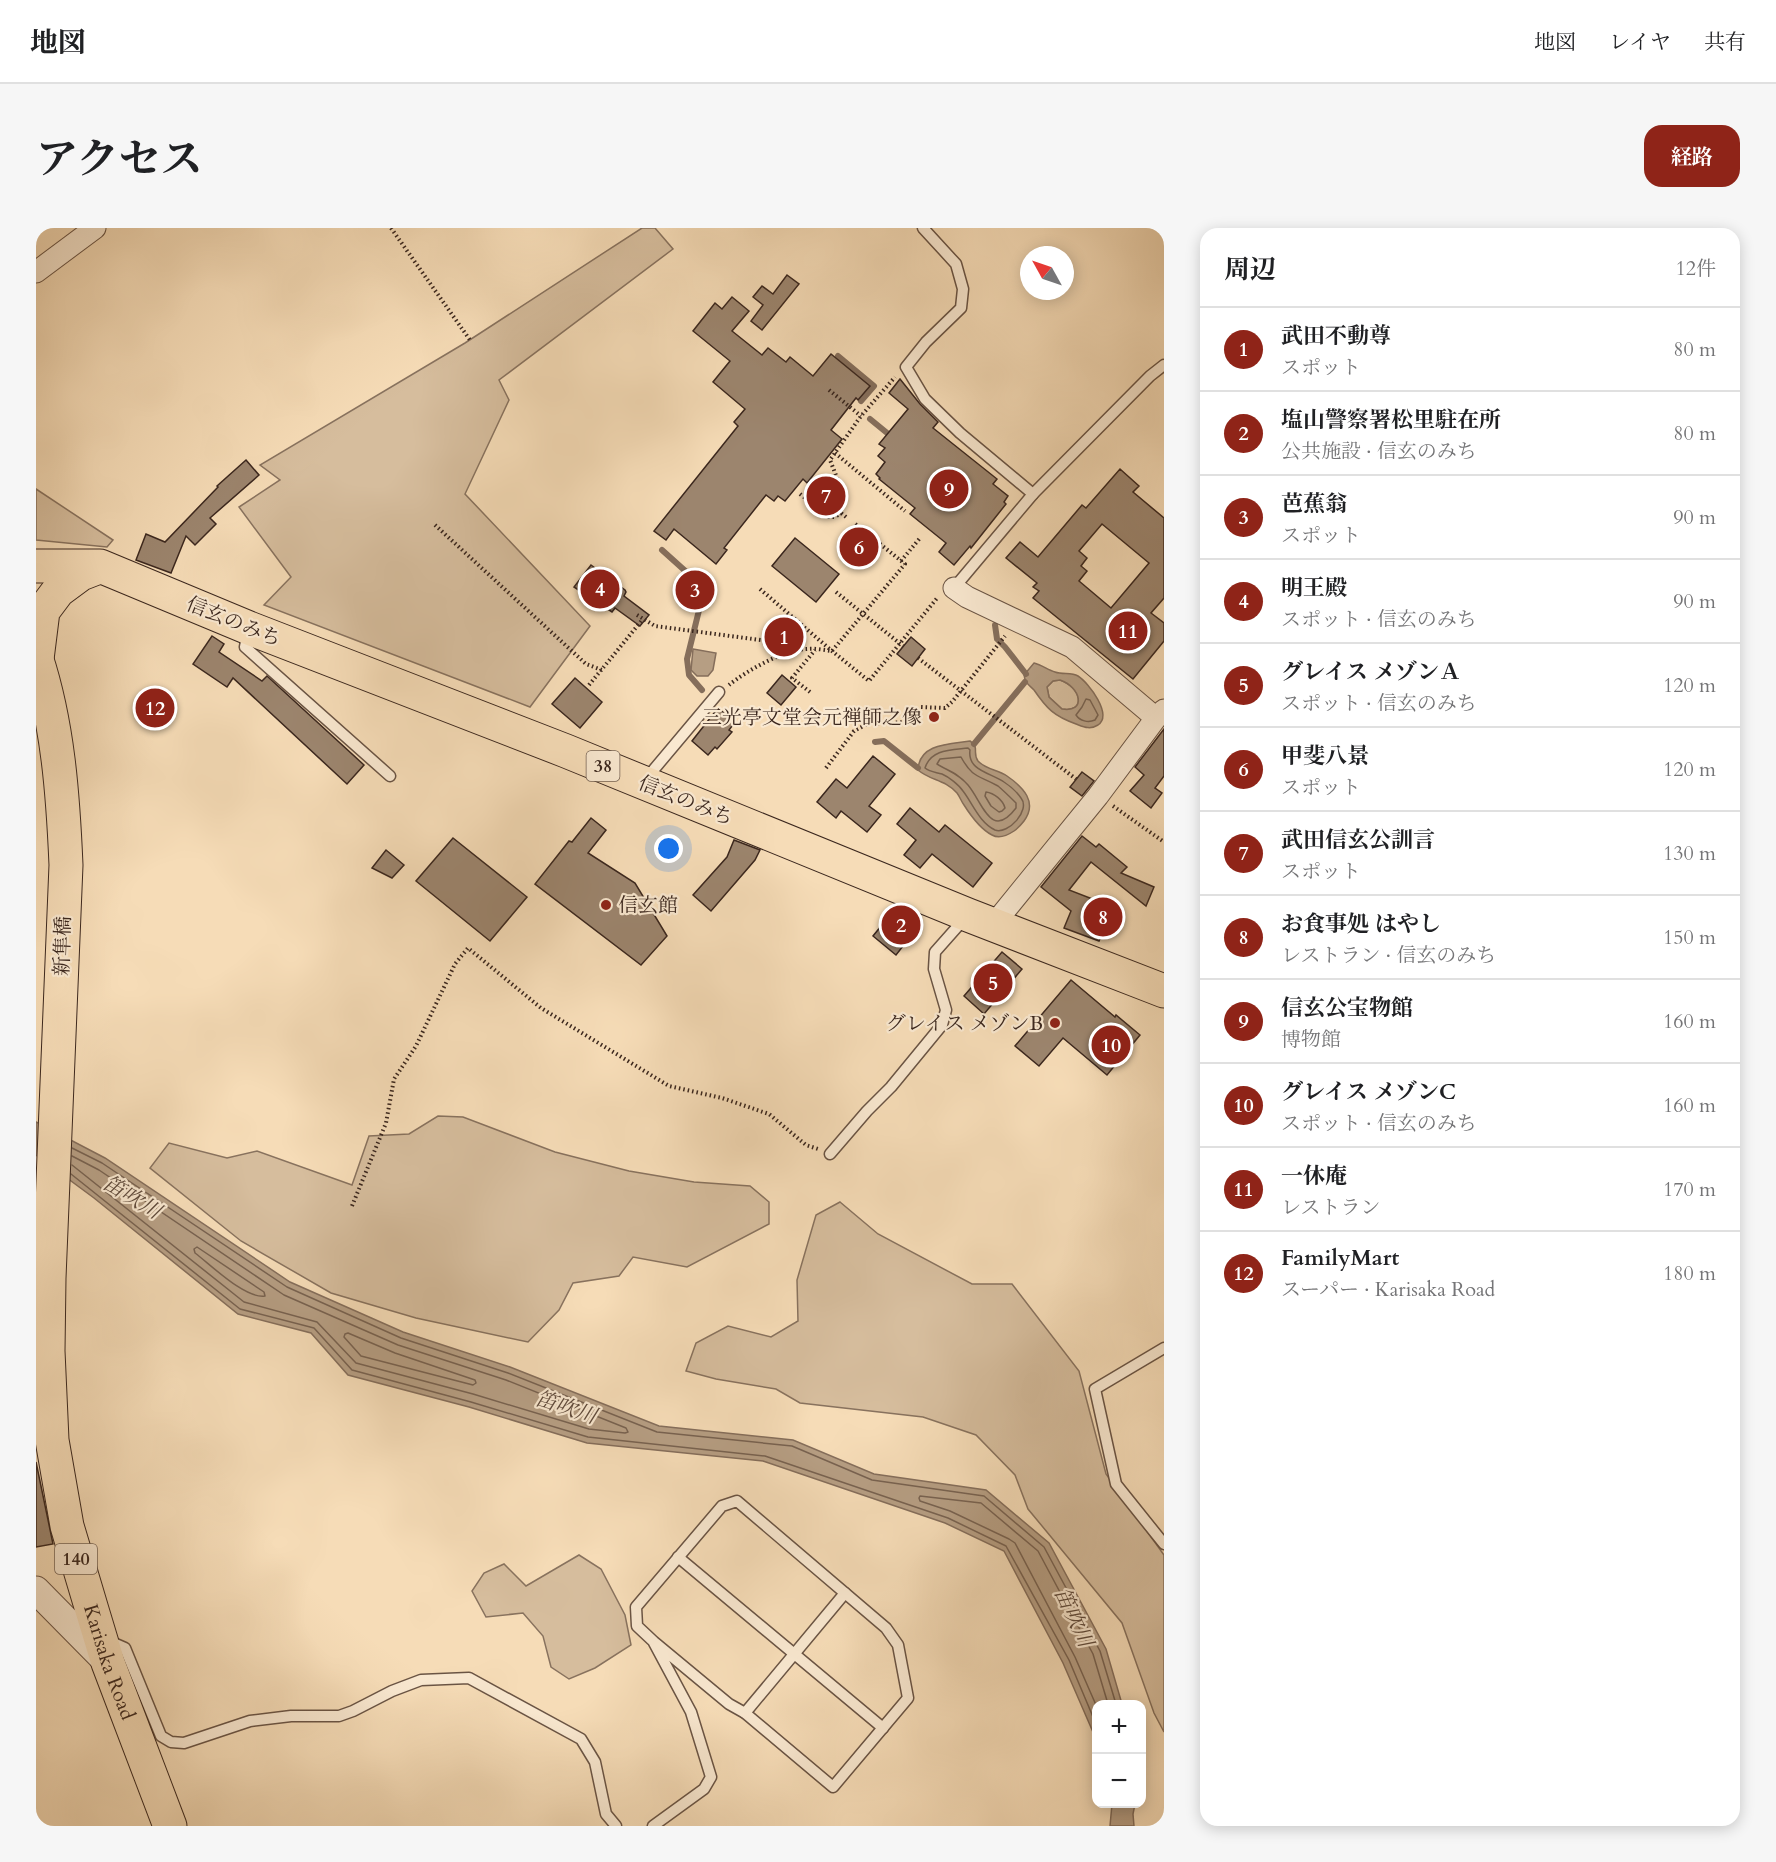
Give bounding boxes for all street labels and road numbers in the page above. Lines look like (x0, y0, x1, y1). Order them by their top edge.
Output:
street label: 信玄のみち (182, 590, 285, 653)
road number: 38 (586, 751, 620, 781)
street label: 信玄のみち (634, 769, 737, 832)
street label: 新隼橋 (48, 916, 77, 976)
road number: 140 (55, 1544, 97, 1574)
street label: Karisaka Road (77, 1601, 141, 1724)

